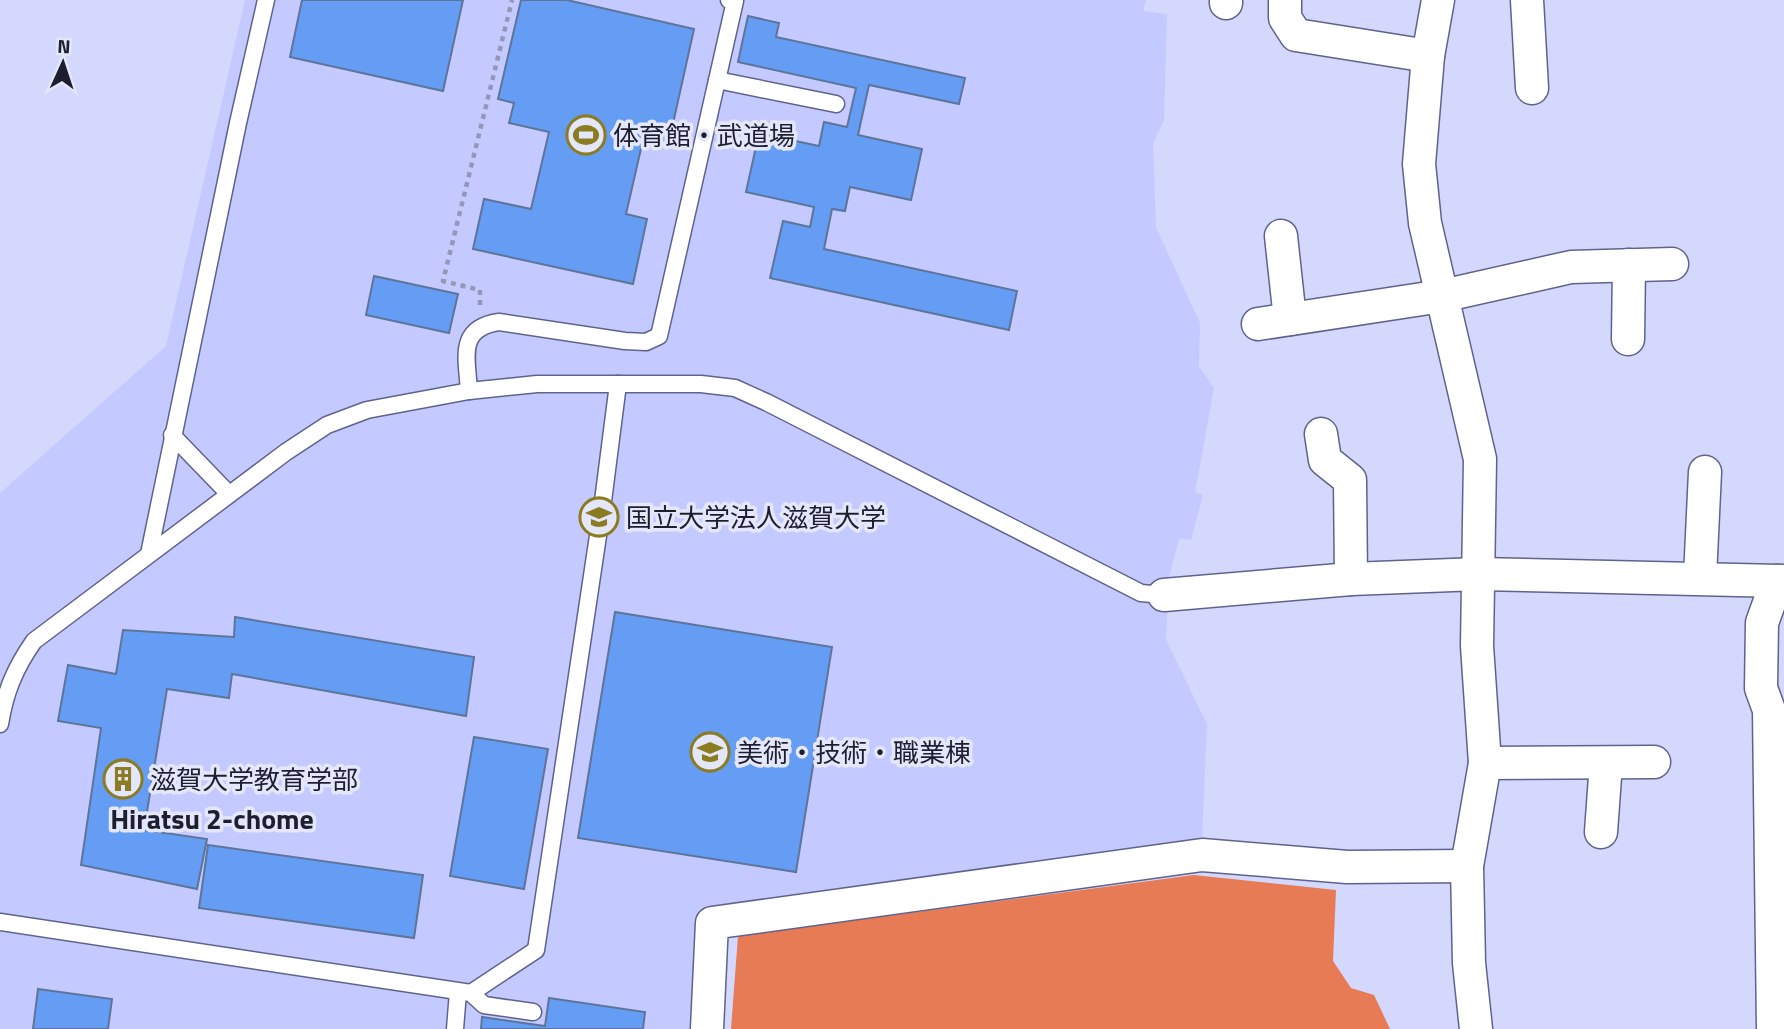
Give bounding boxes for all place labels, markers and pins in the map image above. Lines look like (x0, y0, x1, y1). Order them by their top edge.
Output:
sports icon: 体育館・武道場 (565, 114, 607, 156)
place label: 体育館・武道場 (613, 116, 795, 155)
school or university icon: 国立大学法人滋賀大学 (578, 496, 620, 538)
place label: 国立大学法人滋賀大学 (626, 498, 886, 537)
school or university icon: 美術・技術・職業棟 (689, 731, 731, 773)
place label: 美術・技術・職業棟 (737, 733, 971, 772)
building icon: 滋賀大学教育学部 (102, 758, 144, 800)
place label: 滋賀大学教育学部 (150, 760, 358, 799)

